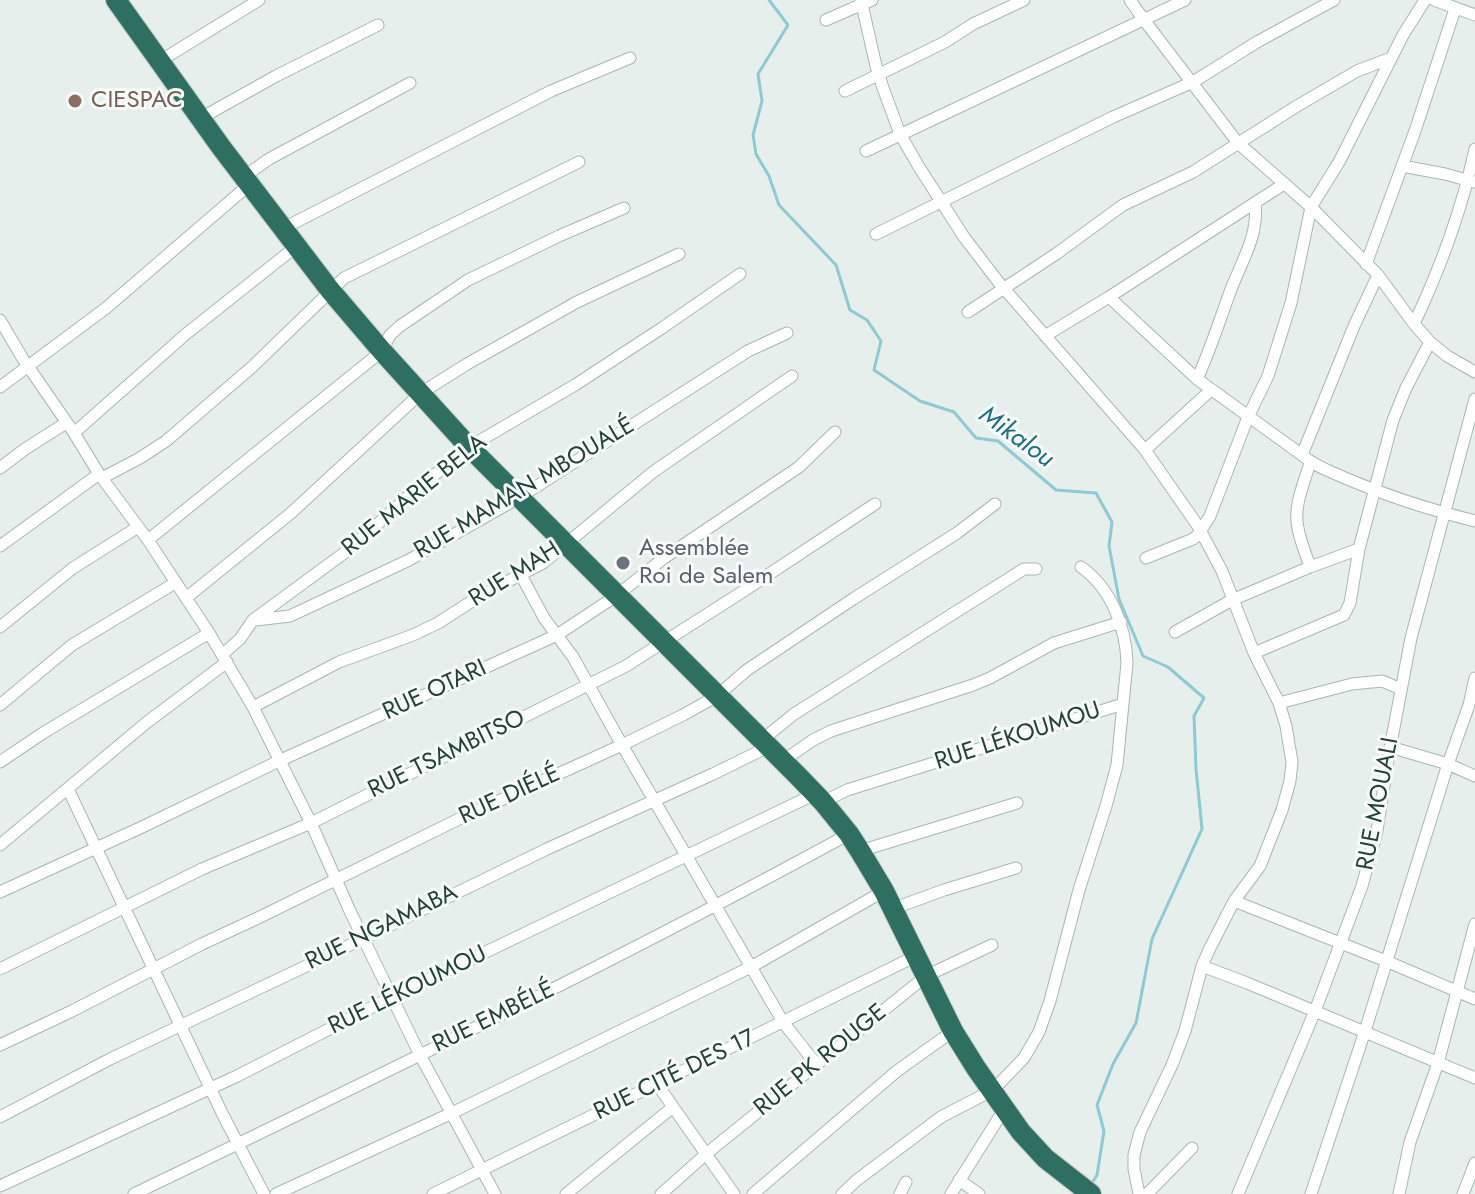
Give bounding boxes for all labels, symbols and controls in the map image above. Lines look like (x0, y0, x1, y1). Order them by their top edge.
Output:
place label: CIESPAC (91, 87, 183, 115)
marker: CIESPAC (66, 92, 84, 110)
water label: Mikalou (972, 400, 1060, 476)
street label: RUE MAMAN MBOUALÉ (410, 412, 640, 566)
street label: RUE MARIE BELA (337, 429, 493, 563)
place label: Assemblée Roi de Salem (639, 535, 774, 591)
street label: RUE MAH (464, 536, 566, 614)
marker: Assemblée Roi de Salem (614, 554, 632, 572)
street label: RUE OTARI (379, 654, 491, 728)
street label: RUE LÉKOUMOU (931, 697, 1105, 777)
street label: RUE TSAMBITSO (364, 705, 530, 805)
street label: RUE MOUALI (1352, 735, 1406, 873)
street label: RUE DIÉLÉ (455, 760, 565, 832)
street label: RUE NGAMABA (301, 879, 463, 977)
street label: RUE LÉKOUMOU (324, 940, 492, 1042)
street label: RUE EMBÉLÉ (428, 976, 560, 1060)
street label: RUE PK ROUGE (749, 999, 893, 1123)
street label: RUE CITÉ DES 17 (590, 1024, 760, 1128)

